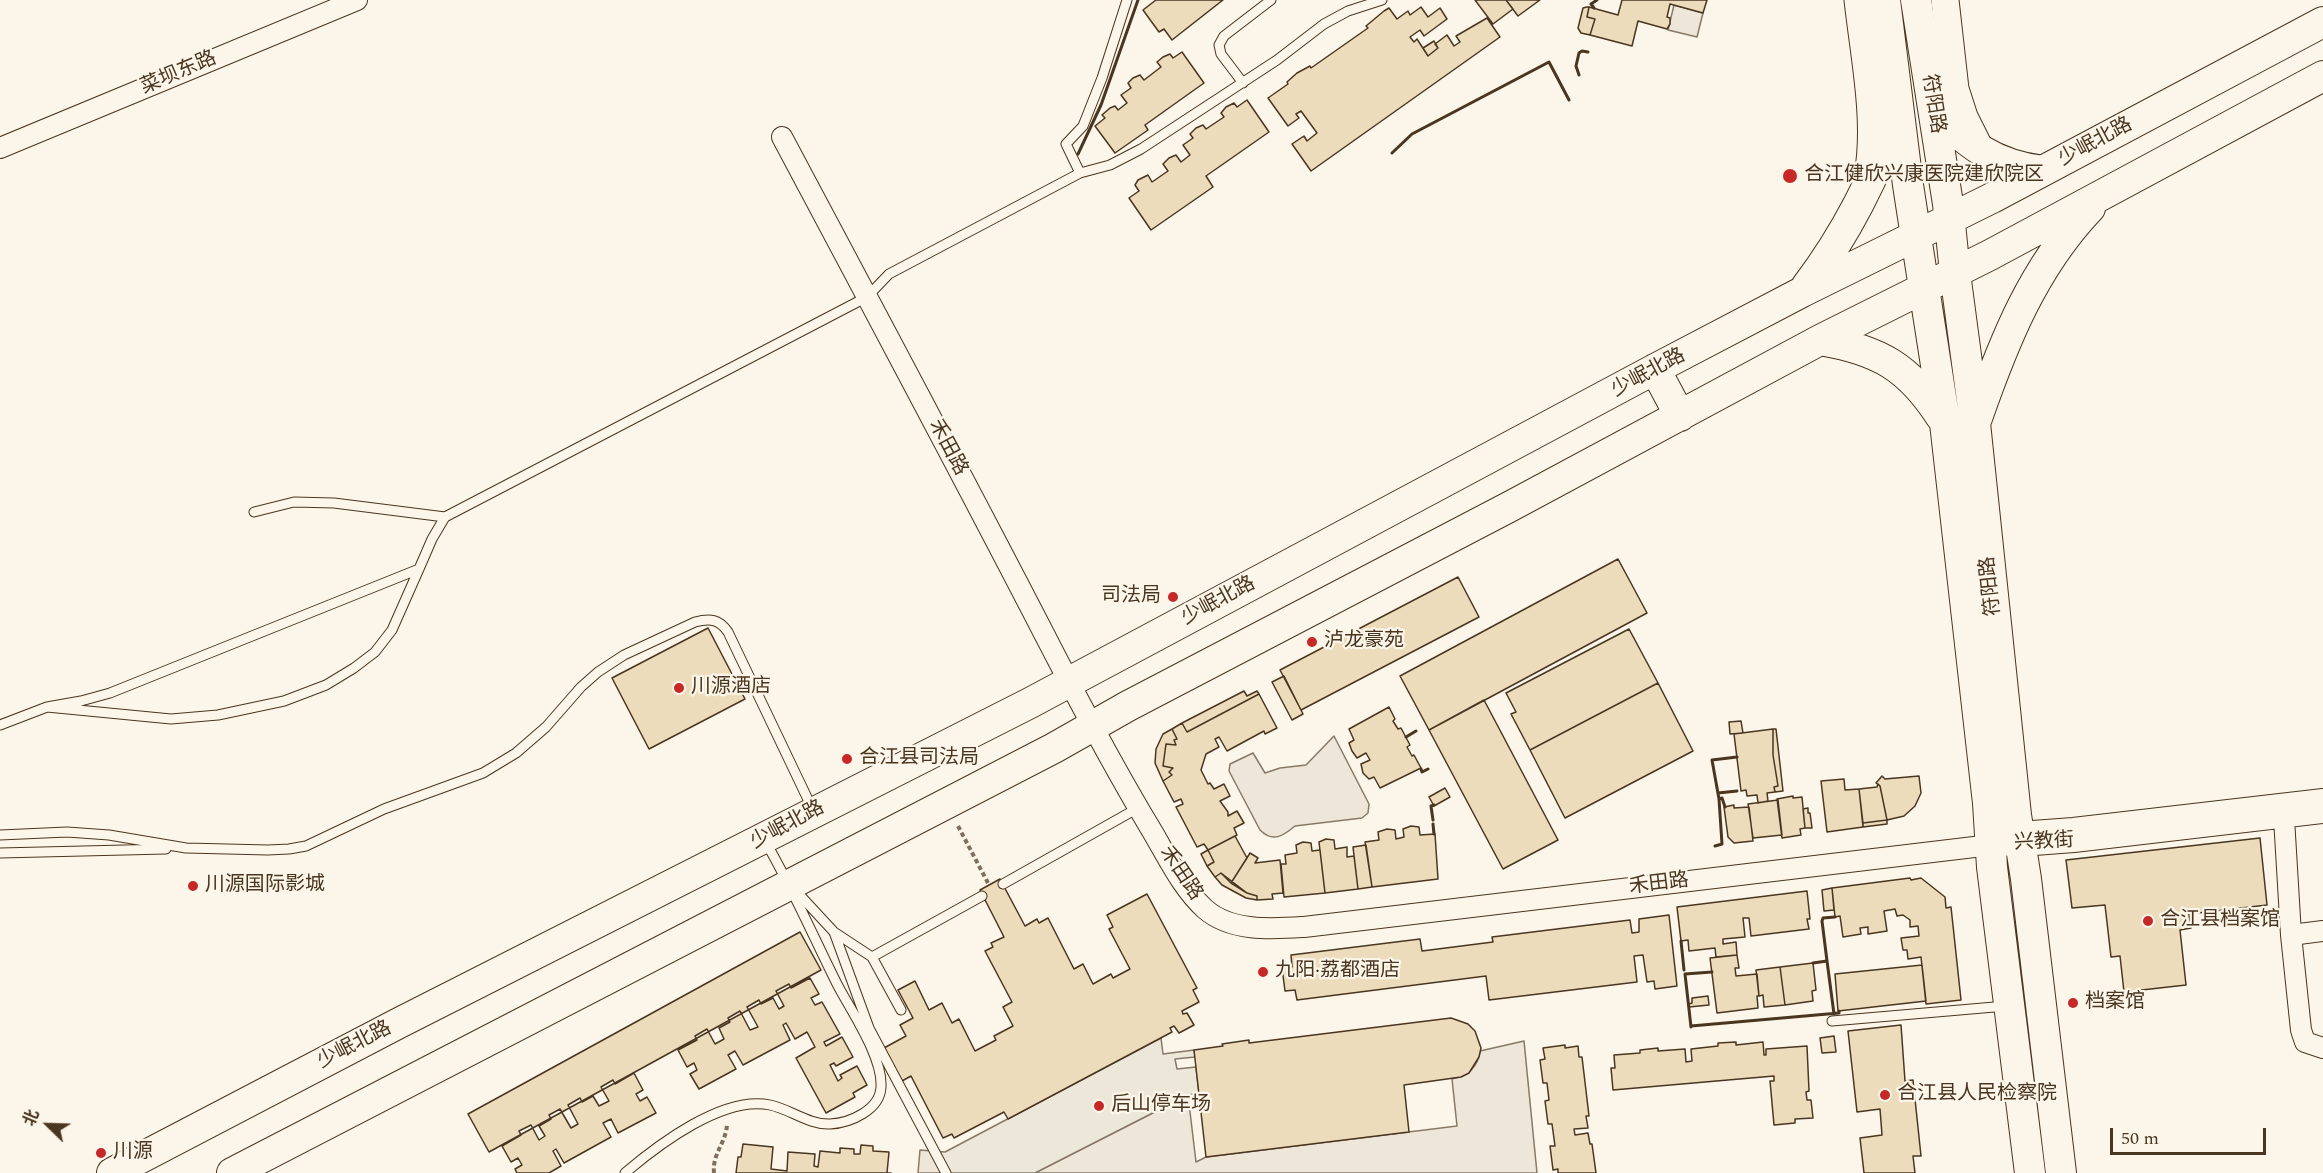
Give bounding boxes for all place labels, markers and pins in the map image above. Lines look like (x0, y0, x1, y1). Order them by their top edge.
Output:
place label: 合江健欣兴康医院建欣院区 (1804, 164, 2044, 188)
marker: 合江健欣兴康医院建欣院区 (1781, 167, 1799, 185)
place label: 司法局 (1101, 585, 1161, 609)
marker: 司法局 (1166, 590, 1180, 604)
place label: 泸龙豪苑 (1324, 630, 1404, 654)
marker: 泸龙豪苑 (1305, 635, 1319, 649)
place label: 川源酒店 (691, 676, 771, 700)
marker: 川源酒店 (672, 681, 686, 695)
place label: 合江县司法局 (859, 747, 979, 771)
marker: 合江县司法局 (840, 752, 854, 766)
place label: 川源国际影城 (205, 874, 325, 898)
marker: 川源国际影城 (186, 879, 200, 893)
place label: 合江县档案馆 (2160, 909, 2280, 933)
marker: 合江县档案馆 (2141, 914, 2155, 928)
place label: 九阳·荔都酒店 (1275, 960, 1400, 984)
marker: 九阳·荔都酒店 (1256, 965, 1270, 979)
place label: 档案馆 (2085, 991, 2145, 1015)
marker: 档案馆 (2066, 996, 2080, 1010)
place label: 合江县人民检察院 (1897, 1083, 2057, 1107)
marker: 合江县人民检察院 (1878, 1088, 1892, 1102)
place label: 后山停车场 (1111, 1094, 1211, 1118)
marker: 后山停车场 (1092, 1099, 1106, 1113)
place label: 川源 (113, 1141, 153, 1165)
marker: 川源 (94, 1146, 108, 1160)

